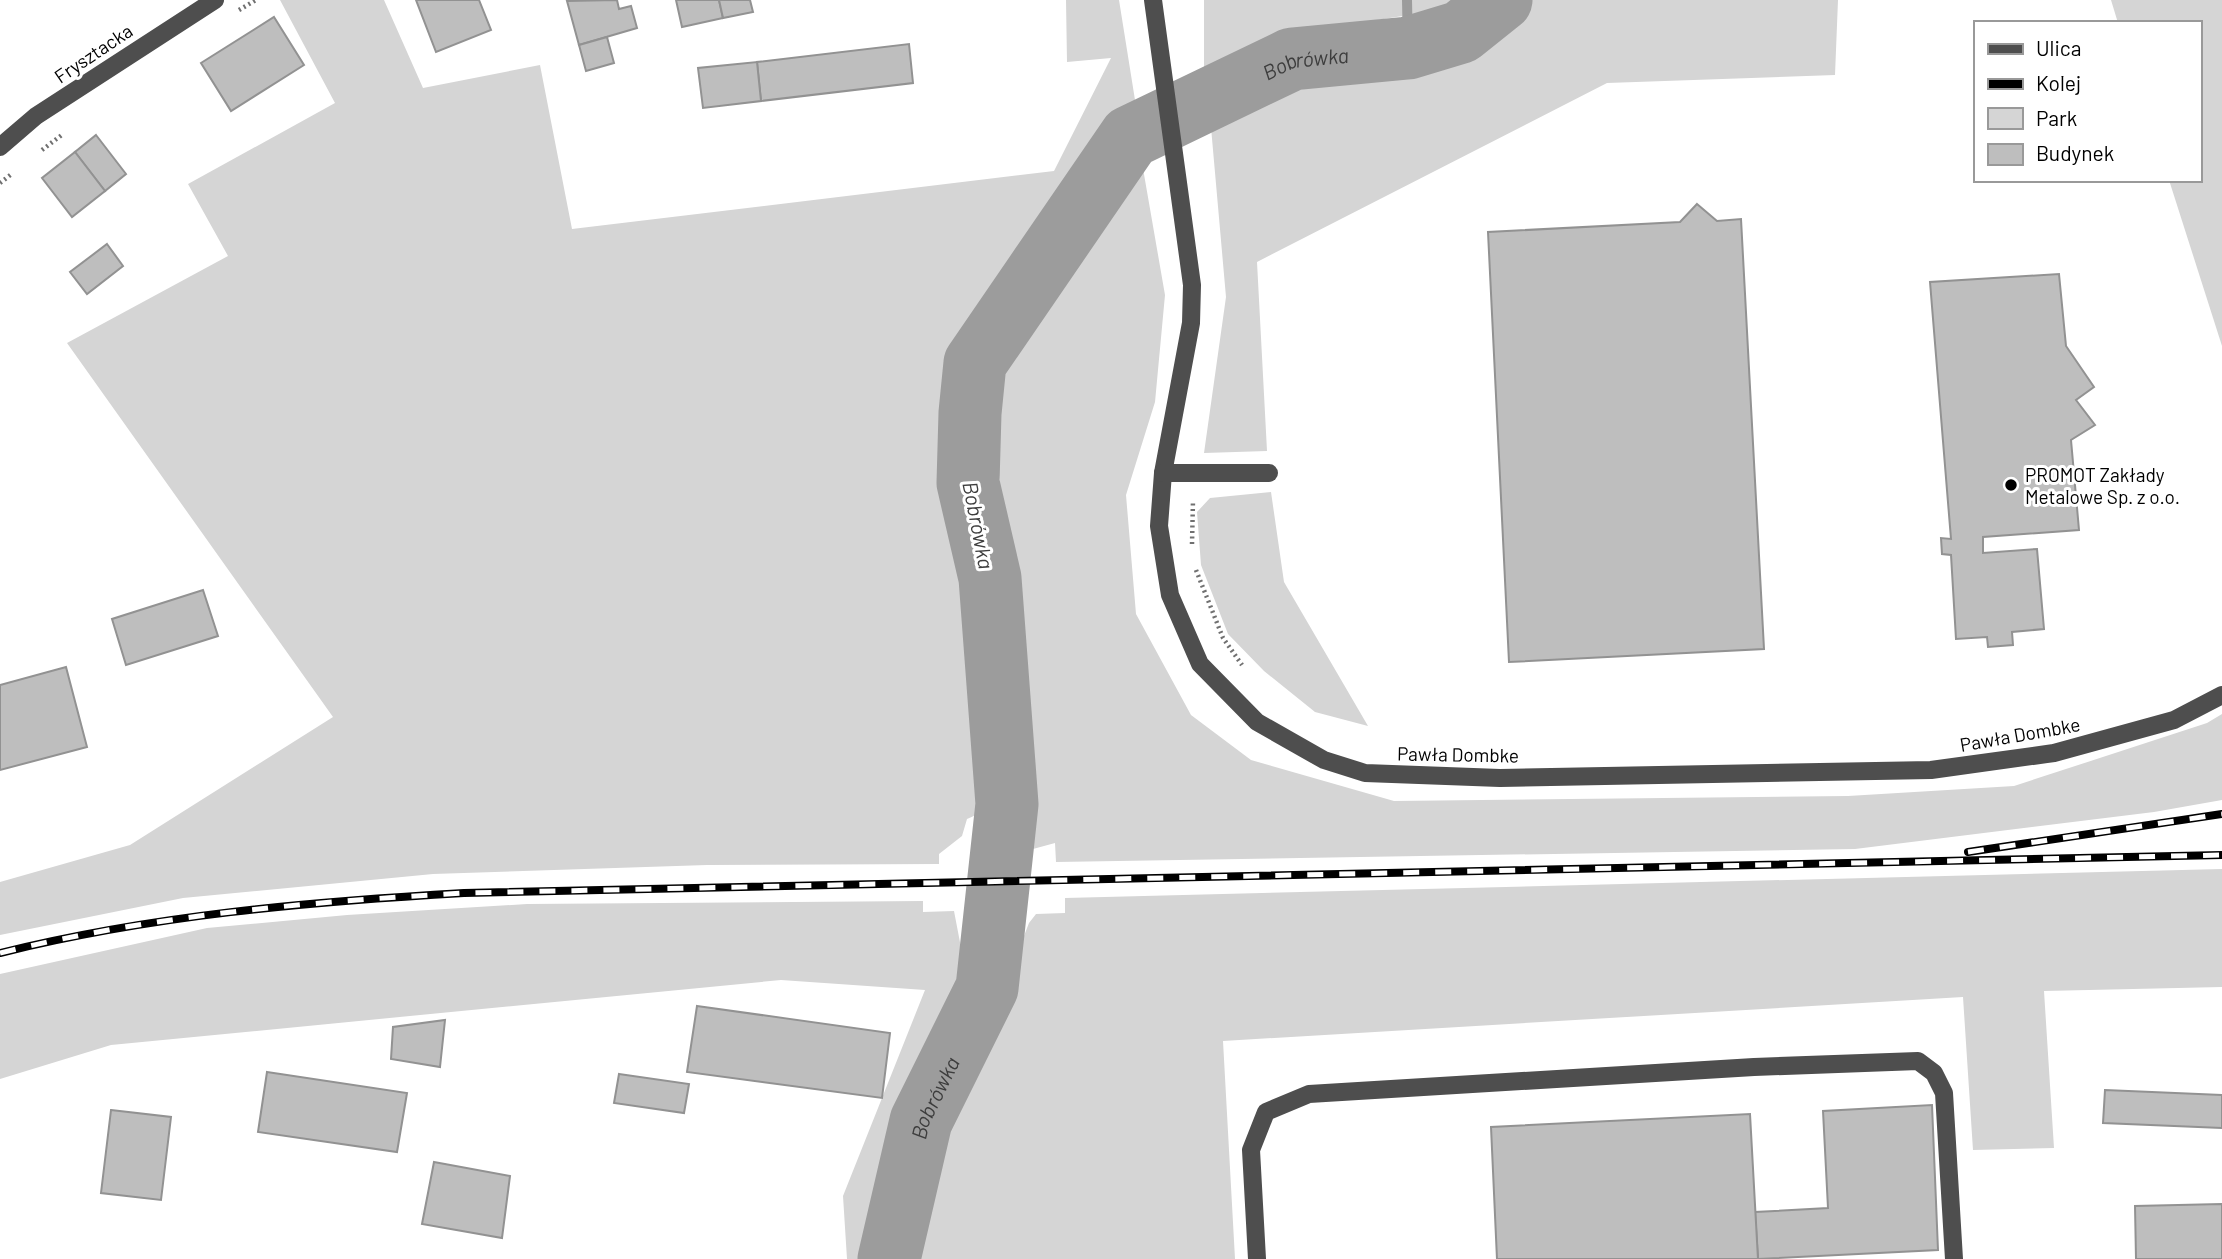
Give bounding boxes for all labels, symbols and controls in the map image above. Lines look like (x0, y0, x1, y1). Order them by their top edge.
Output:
street label: Frysztacka (50, 18, 136, 88)
legend (1974, 21, 2201, 182)
text: Ulica (2036, 35, 2081, 60)
water label: Bobrówka (1258, 41, 1350, 84)
text: Kolej (2036, 70, 2081, 95)
text: Park (2036, 105, 2077, 130)
text: Budynek (2036, 140, 2114, 165)
place label: PROMOT Zakłady Metalowe Sp. z o.o. (2025, 463, 2180, 508)
marker: PROMOT Zakłady Metalowe Sp. z o.o. (2003, 477, 2019, 493)
water label: Bobrówka (958, 479, 1000, 571)
street label: Pawła Dombke (1958, 712, 2082, 756)
street label: Pawła Dombke (1397, 741, 1519, 767)
water label: Bobrówka (905, 1052, 964, 1141)

